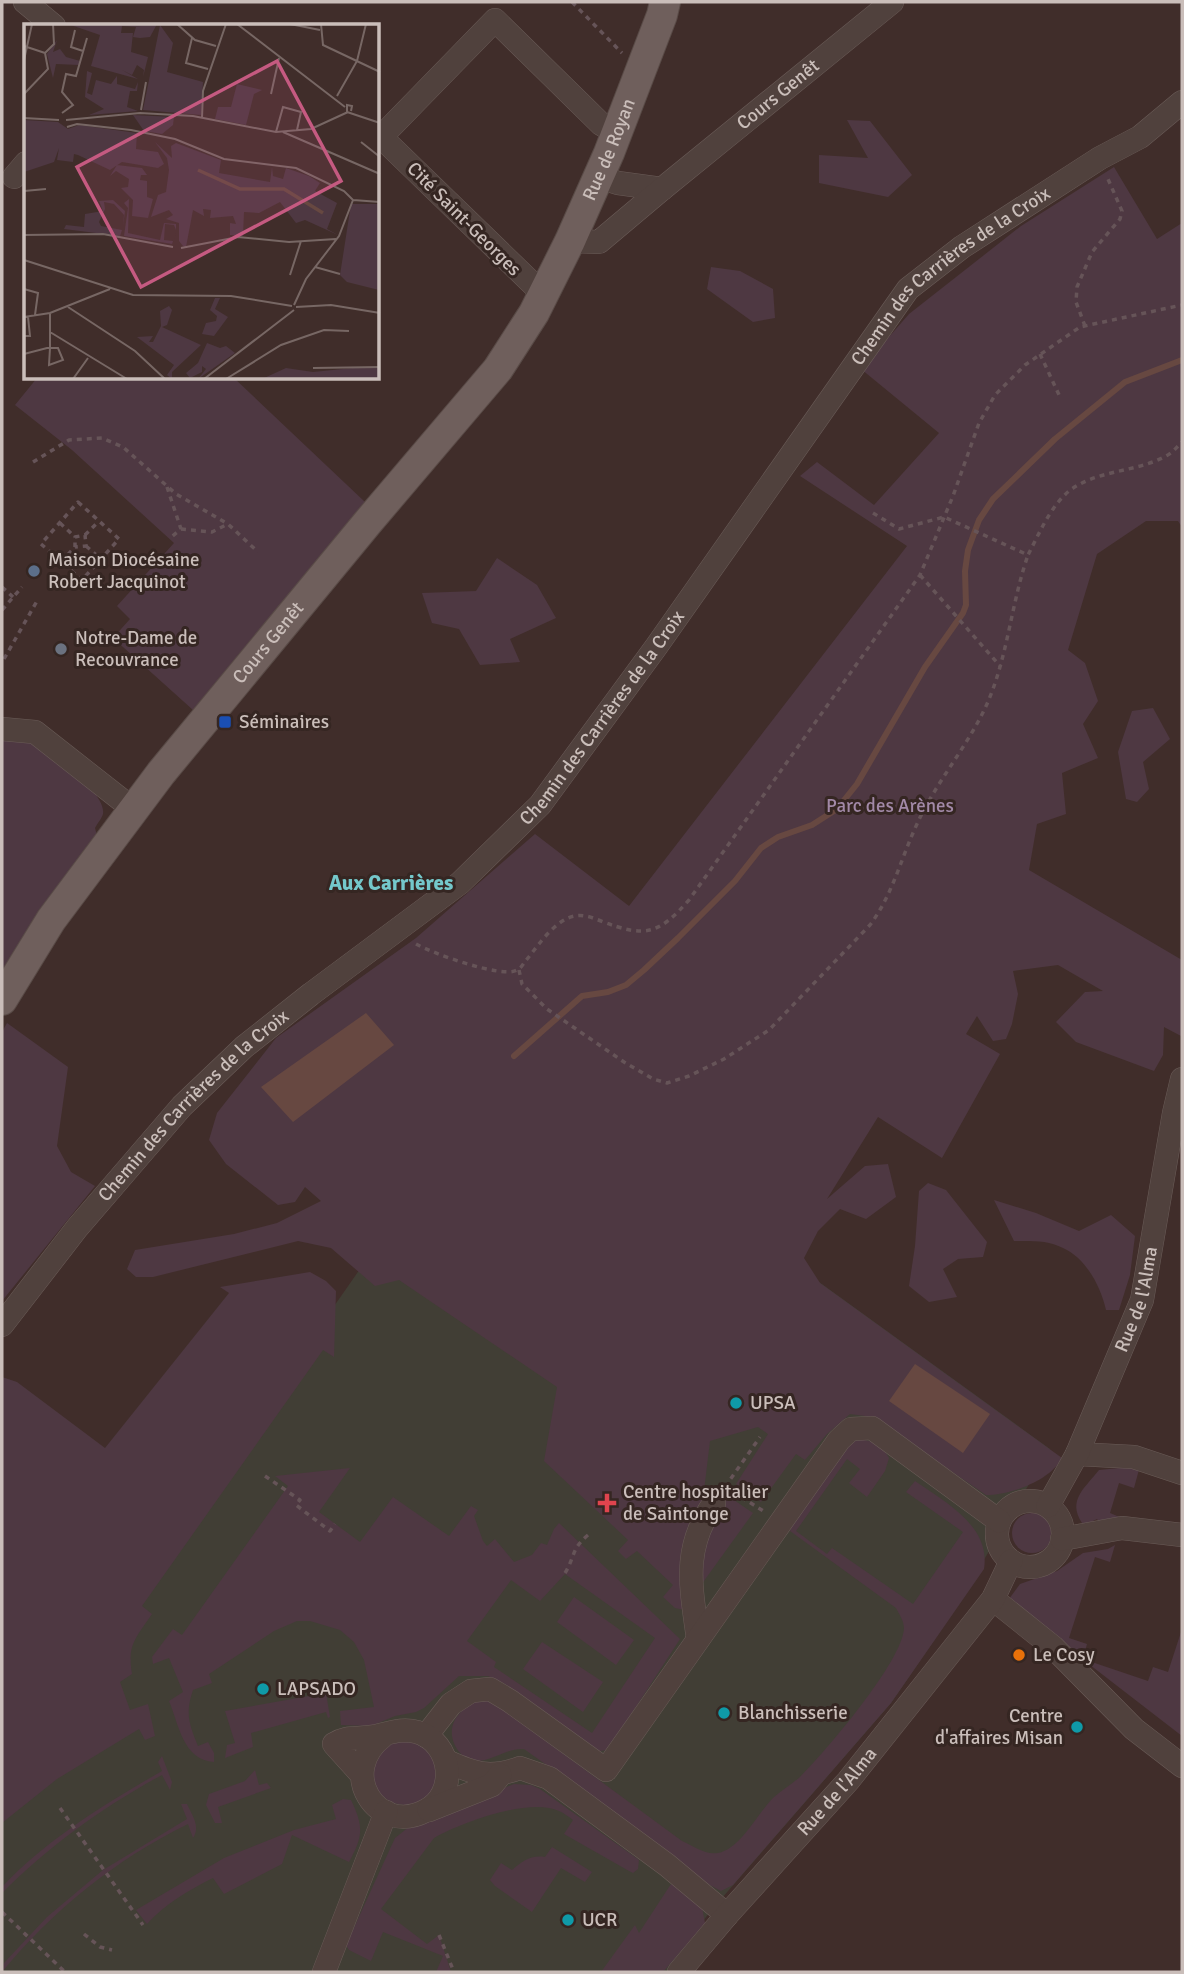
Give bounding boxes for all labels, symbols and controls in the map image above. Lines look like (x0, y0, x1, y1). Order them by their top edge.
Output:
inset map (24, 24, 380, 380)
street label: Cours Genêt (732, 54, 825, 135)
street label: Rue de Royan (577, 95, 641, 204)
street label: Cité Saint-Georges (402, 157, 526, 281)
street label: Chemin des Carrières de la Croix (846, 181, 1055, 370)
place label: Maison Diocésaine Robert Jacquinot (48, 548, 200, 594)
marker: Maison Diocésaine Robert Jacquinot (26, 563, 42, 579)
street label: Cours Genêt (227, 597, 309, 689)
street label: Chemin des Carrières de la Croix (514, 606, 690, 830)
place label: Notre-Dame de Recouvrance (75, 626, 197, 672)
marker: Notre-Dame de Recouvrance (53, 641, 69, 657)
place label: Séminaires (239, 710, 329, 734)
marker: Séminaires (217, 714, 233, 730)
park label: Parc des Arènes (826, 794, 954, 818)
district label: Aux Carrières (329, 870, 453, 896)
street label: Chemin des Carrières de la Croix (93, 1004, 294, 1207)
street label: Rue de l'Alma (1109, 1245, 1163, 1356)
place label: UPSA (750, 1391, 796, 1415)
marker: UPSA (728, 1395, 744, 1411)
place label: Centre hospitalier de Saintonge (623, 1480, 768, 1526)
marker: Centre hospitalier de Saintonge (597, 1493, 617, 1513)
place label: Le Cosy (1033, 1643, 1095, 1667)
marker: Le Cosy (1011, 1647, 1027, 1663)
place label: LAPSADO (277, 1677, 356, 1701)
marker: LAPSADO (255, 1681, 271, 1697)
place label: Blanchisserie (738, 1701, 848, 1725)
place label: Centre d'affaires Misan (935, 1704, 1063, 1750)
marker: Blanchisserie (716, 1705, 732, 1721)
marker: Centre d'affaires Misan (1069, 1719, 1085, 1735)
street label: Rue de l'Alma (792, 1742, 882, 1841)
place label: UCR (582, 1908, 617, 1932)
marker: UCR (560, 1912, 576, 1928)

